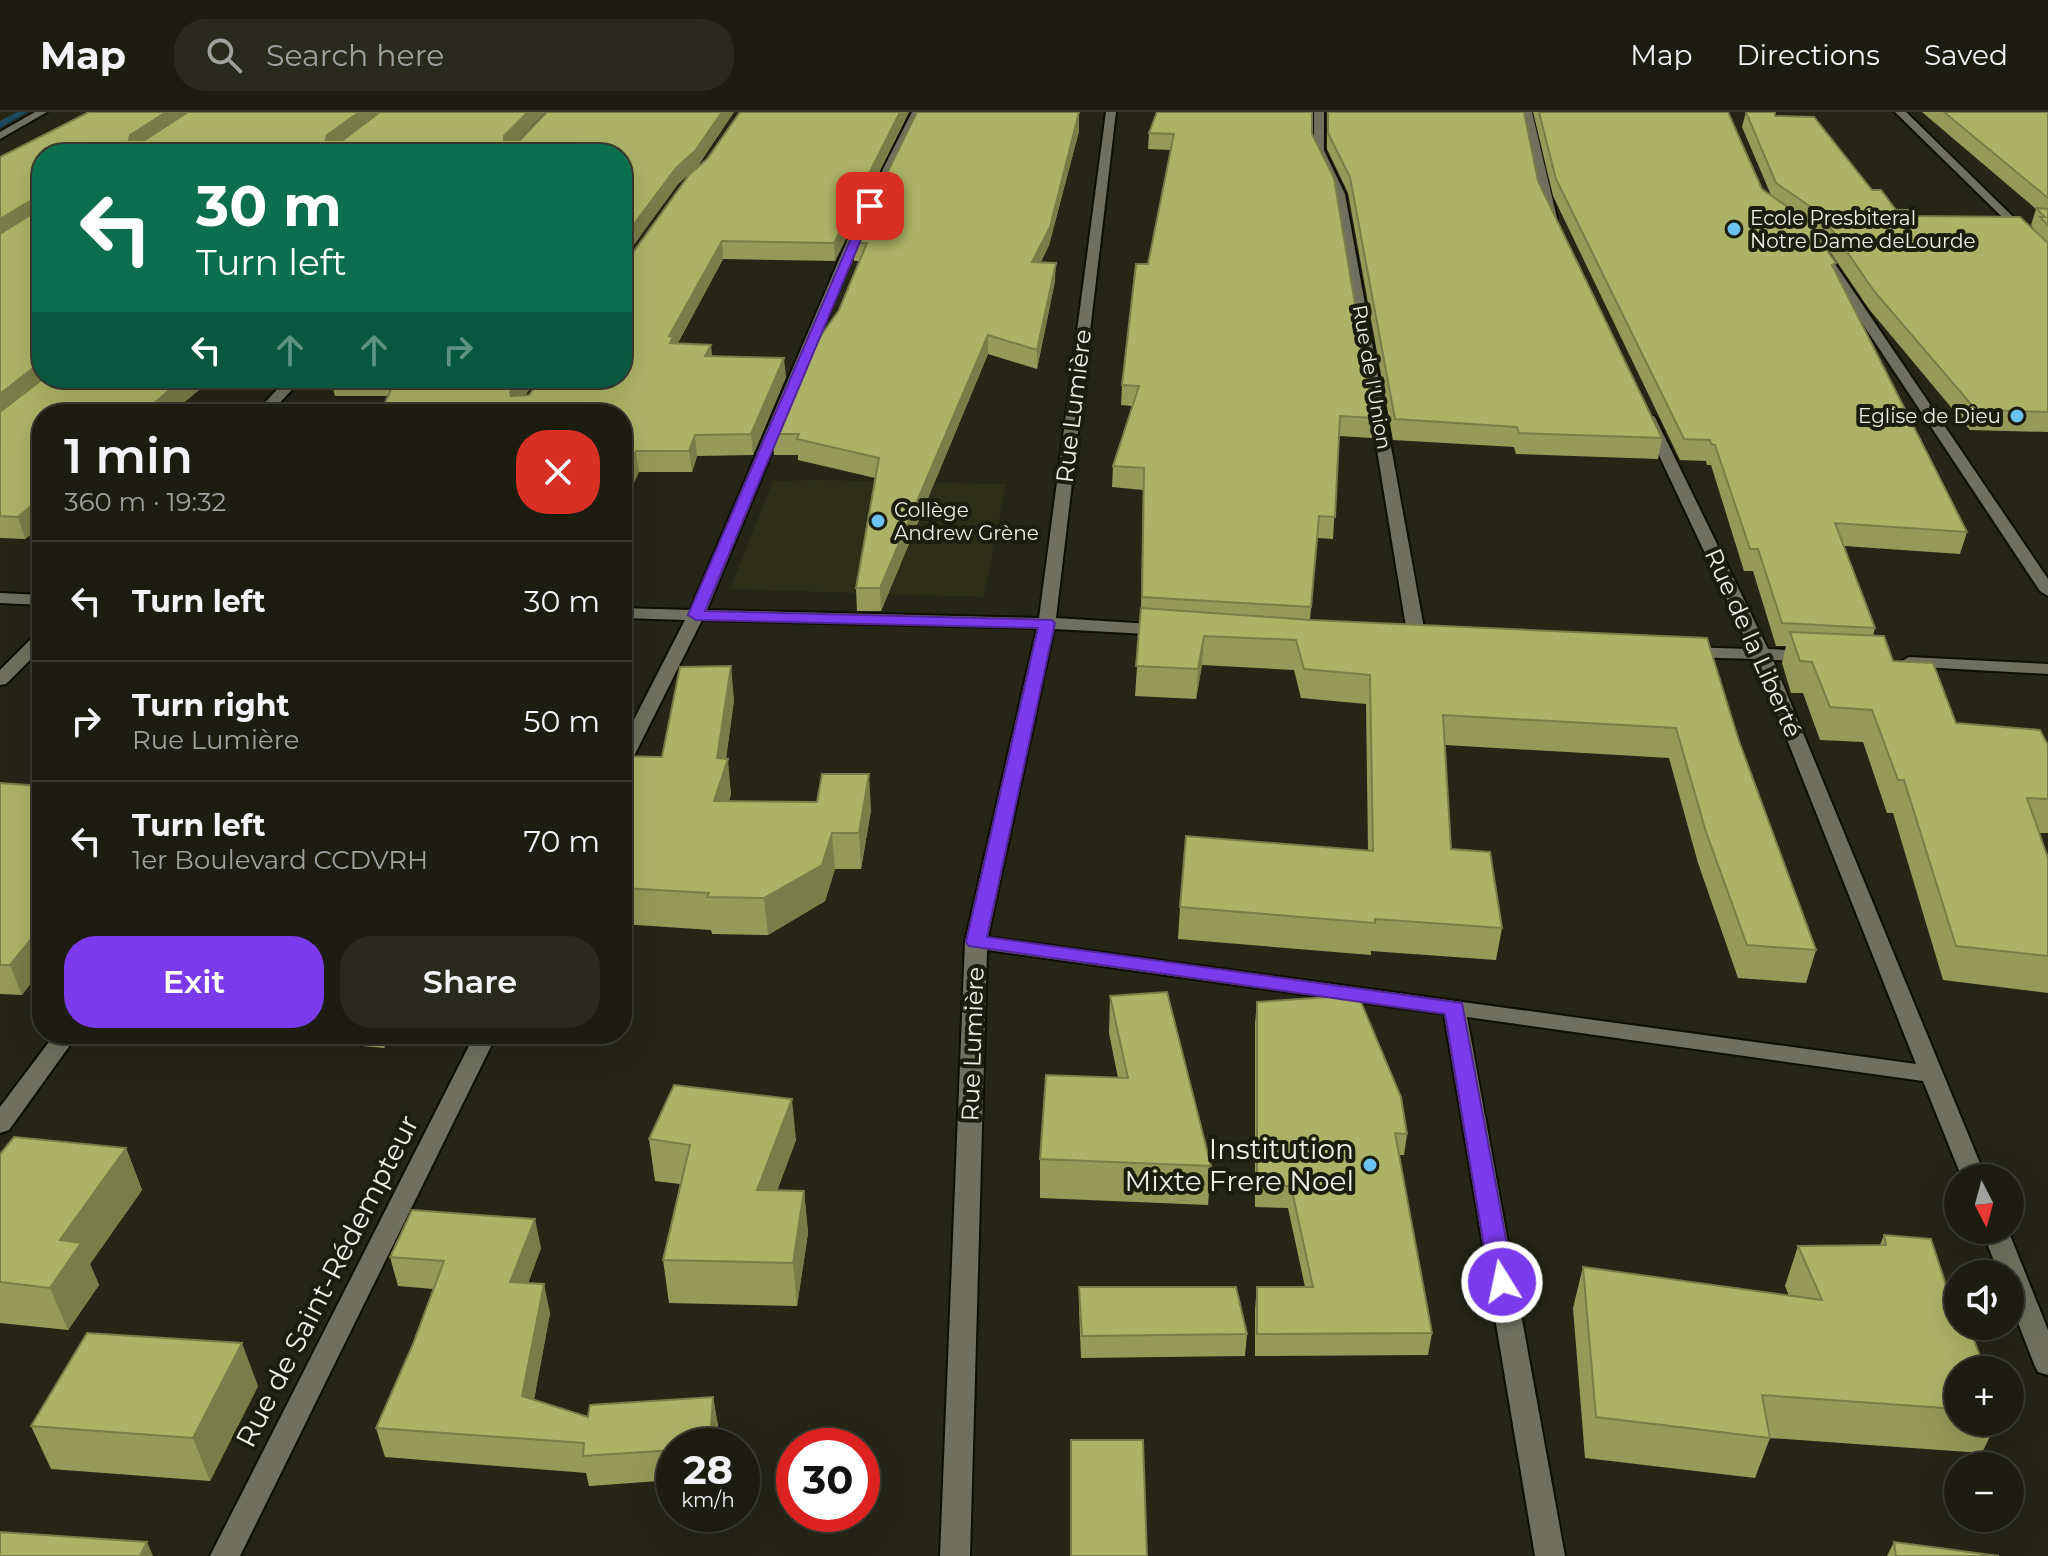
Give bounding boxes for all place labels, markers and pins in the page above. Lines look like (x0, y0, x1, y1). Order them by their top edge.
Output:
pin (836, 172, 904, 240)
place label: Ecole Presbiteral Notre Dame deLourde (1750, 206, 1976, 253)
marker: Ecole Presbiteral Notre Dame deLourde (1725, 220, 1743, 238)
place label: Eglise de Dieu (1858, 404, 2001, 428)
marker: Eglise de Dieu (2008, 407, 2026, 425)
place label: Collège Andrew Grène (894, 498, 1039, 545)
marker: Collège Andrew Grène (869, 512, 887, 530)
place label: Institution Mixte Frere Noel (1125, 1132, 1354, 1198)
marker: Institution Mixte Frere Noel (1361, 1156, 1379, 1174)

